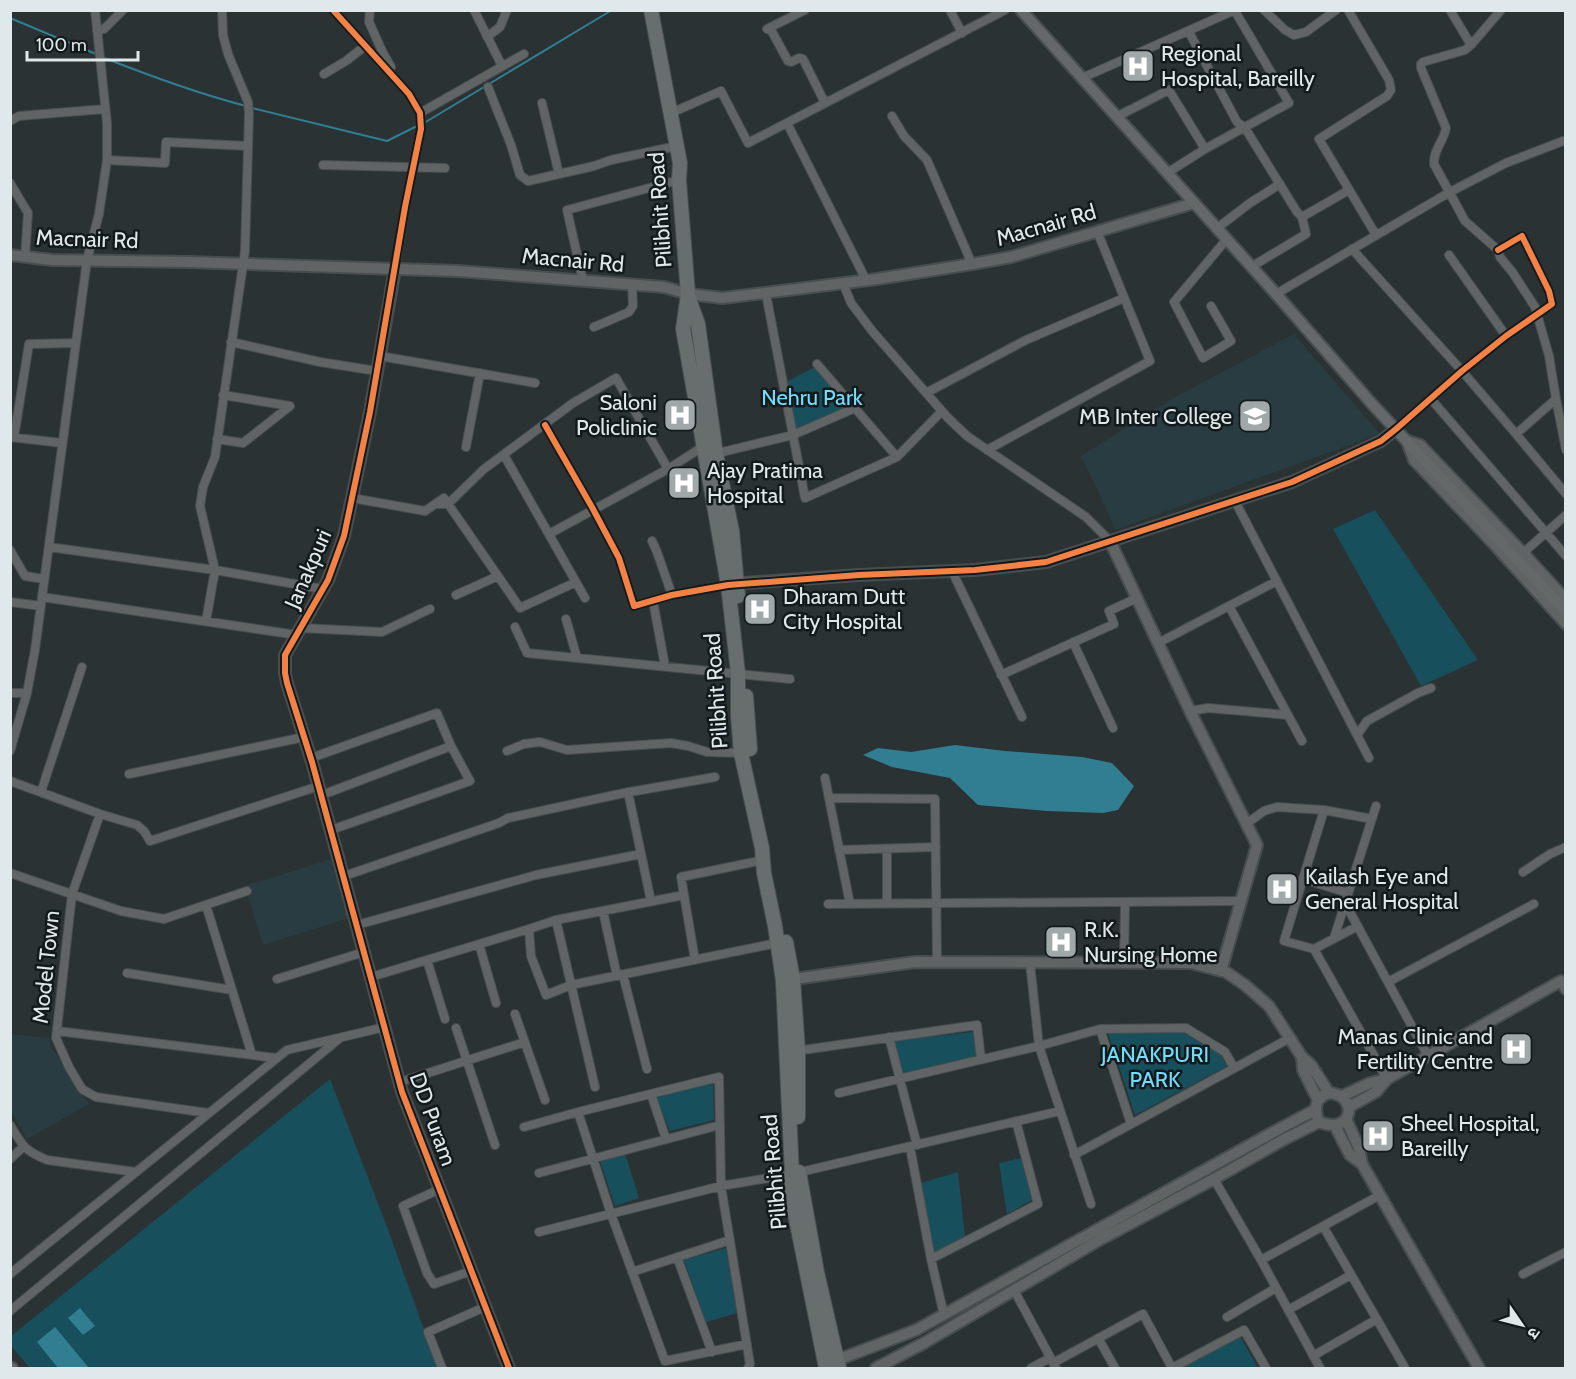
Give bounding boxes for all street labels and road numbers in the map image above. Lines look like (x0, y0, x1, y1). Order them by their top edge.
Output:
street label: Pilibhit Road (642, 151, 678, 269)
street label: Macnair Rd (993, 198, 1099, 252)
street label: Macnair Rd (35, 224, 139, 254)
street label: Macnair Rd (521, 242, 625, 278)
street label: Janakpuri (278, 525, 337, 614)
street label: Pilibhit Road (698, 632, 734, 750)
street label: Model Town (27, 909, 65, 1025)
street label: DD Puram (404, 1069, 462, 1169)
street label: Pilibhit Road (756, 1113, 792, 1231)

